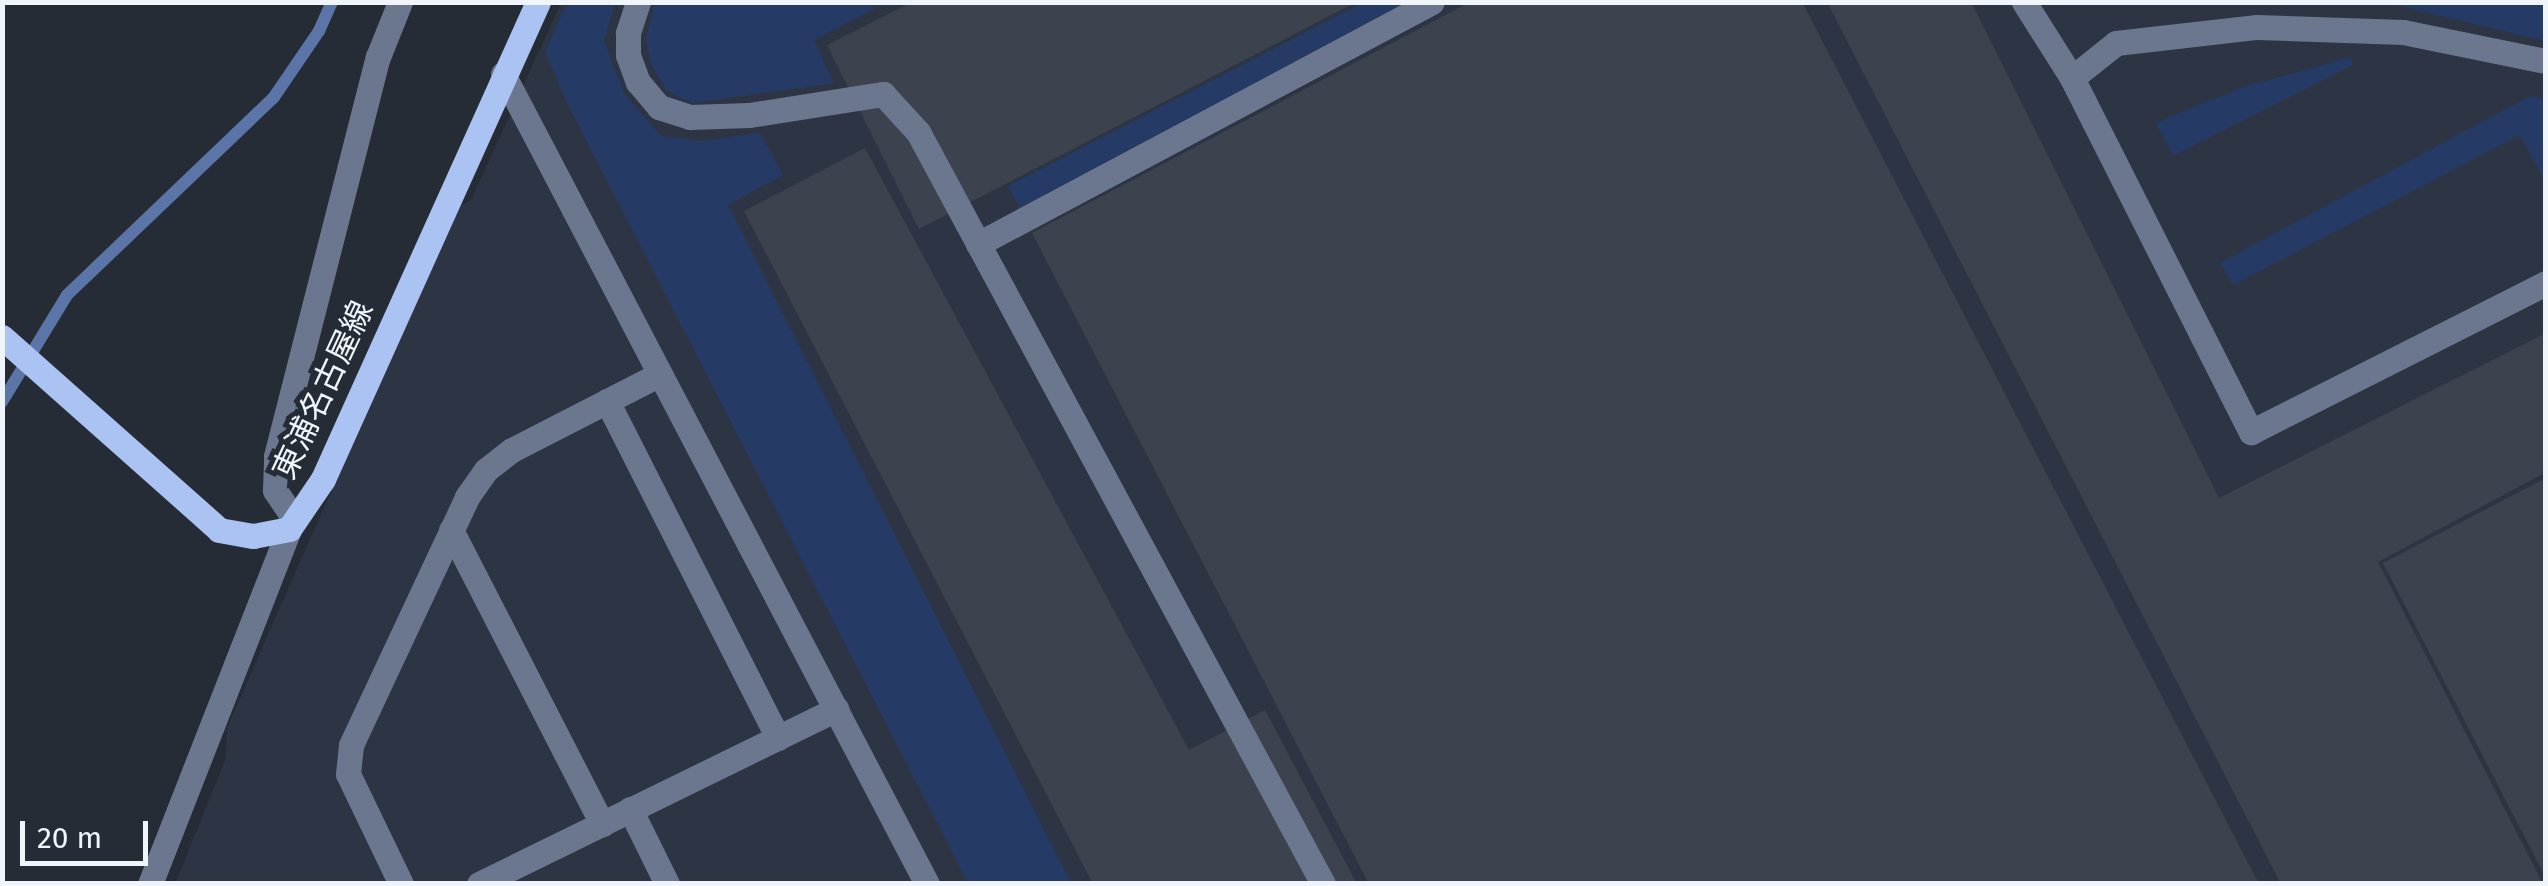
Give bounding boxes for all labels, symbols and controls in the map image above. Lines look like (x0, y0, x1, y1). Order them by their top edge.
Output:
street label: 東浦名古屋線 (265, 295, 381, 485)
scale bar (25, 801, 152, 863)
text: 20 m (37, 820, 102, 856)

